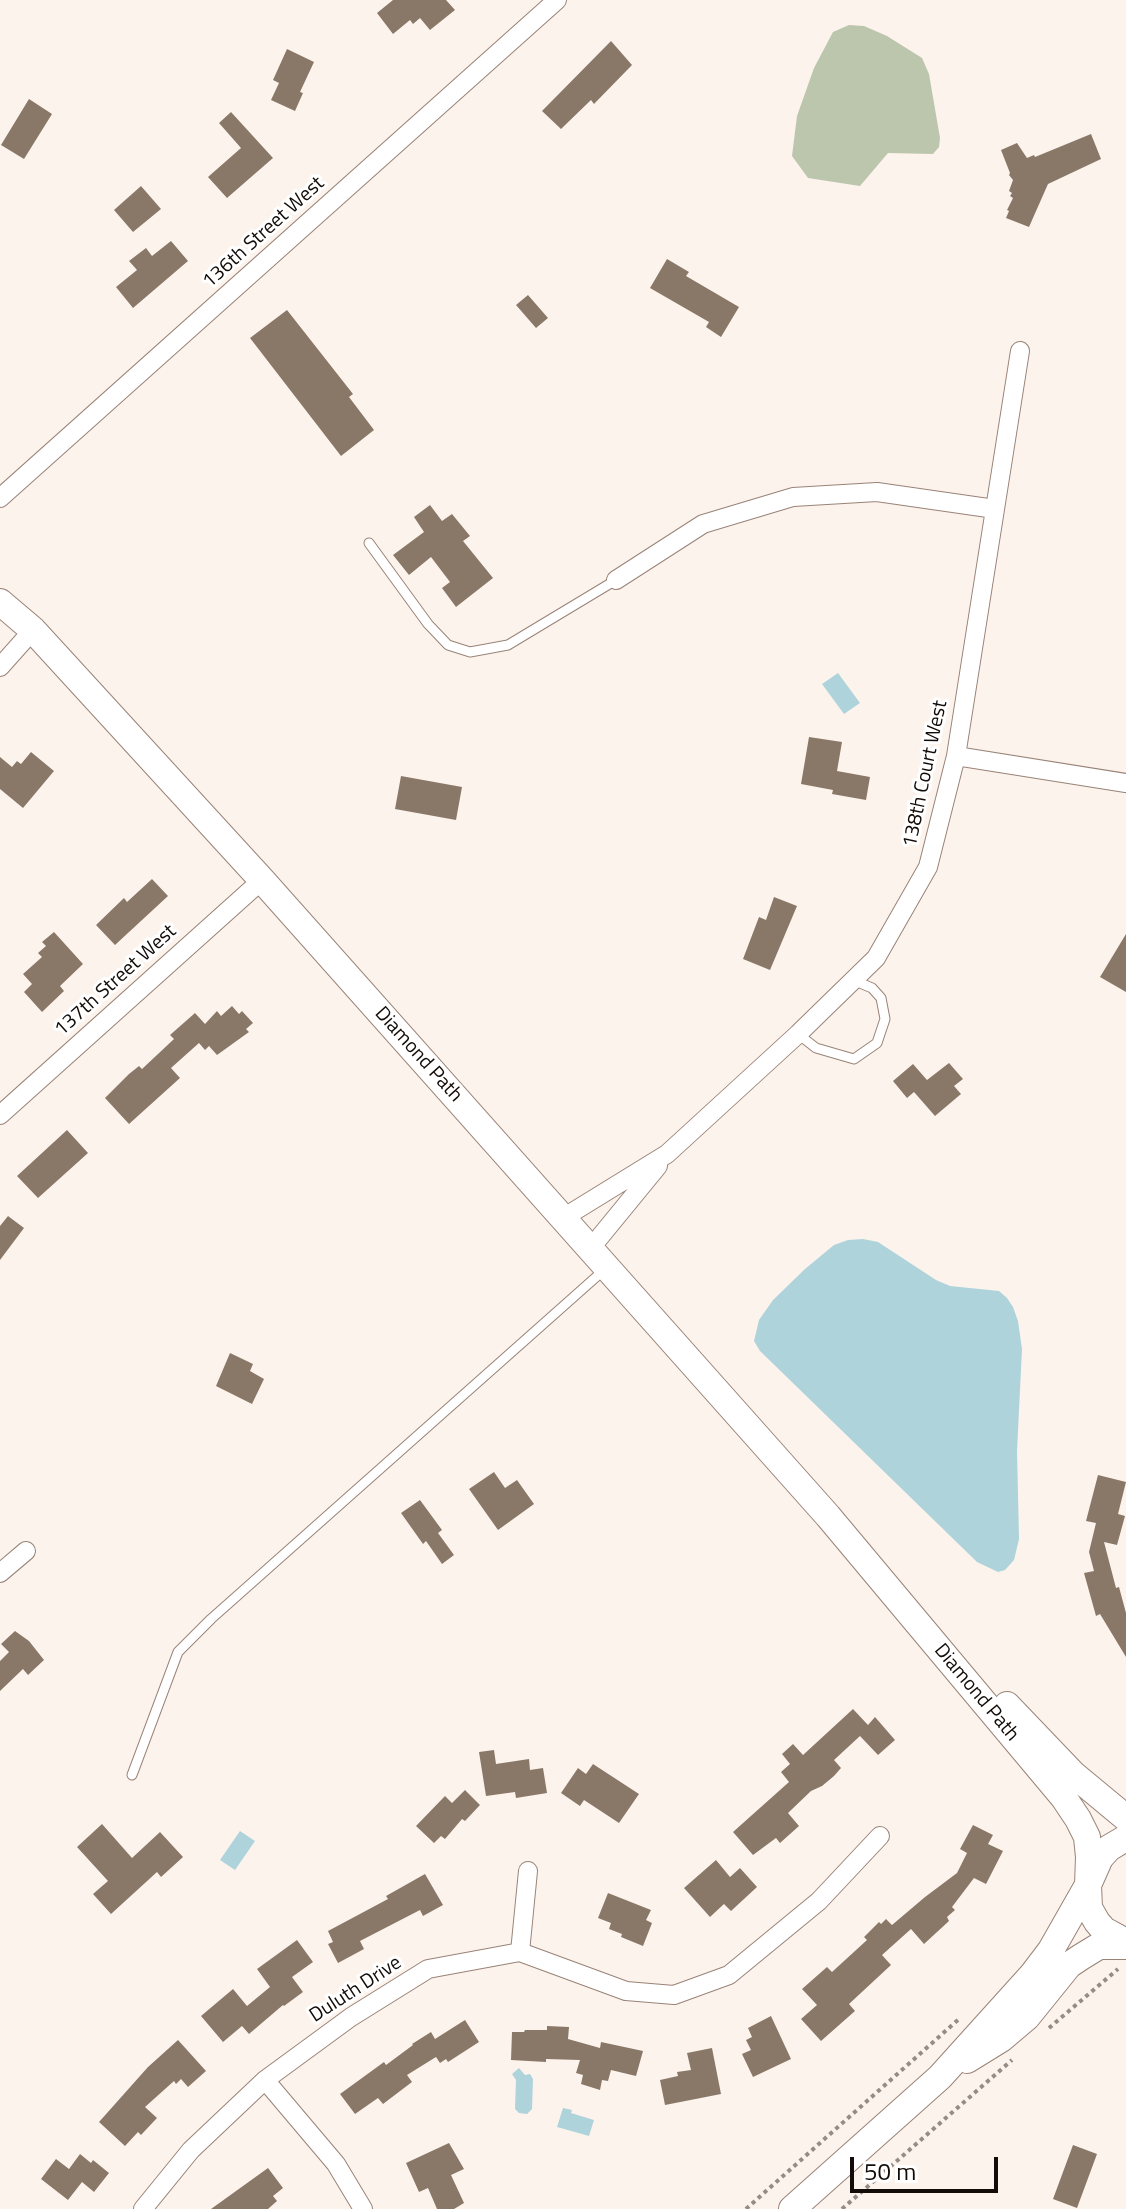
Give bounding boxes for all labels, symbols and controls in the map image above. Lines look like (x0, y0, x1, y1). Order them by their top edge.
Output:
street label: 136th Street West (198, 172, 330, 294)
street label: 138th Court West (899, 698, 953, 850)
street label: 137th Street West (50, 920, 182, 1042)
street label: Diamond Path (369, 1002, 467, 1108)
street label: Diamond Path (928, 1639, 1024, 1747)
street label: Duluth Drive (306, 1951, 406, 2029)
scale bar (854, 2141, 1002, 2191)
text: 50 m (864, 2153, 916, 2189)

